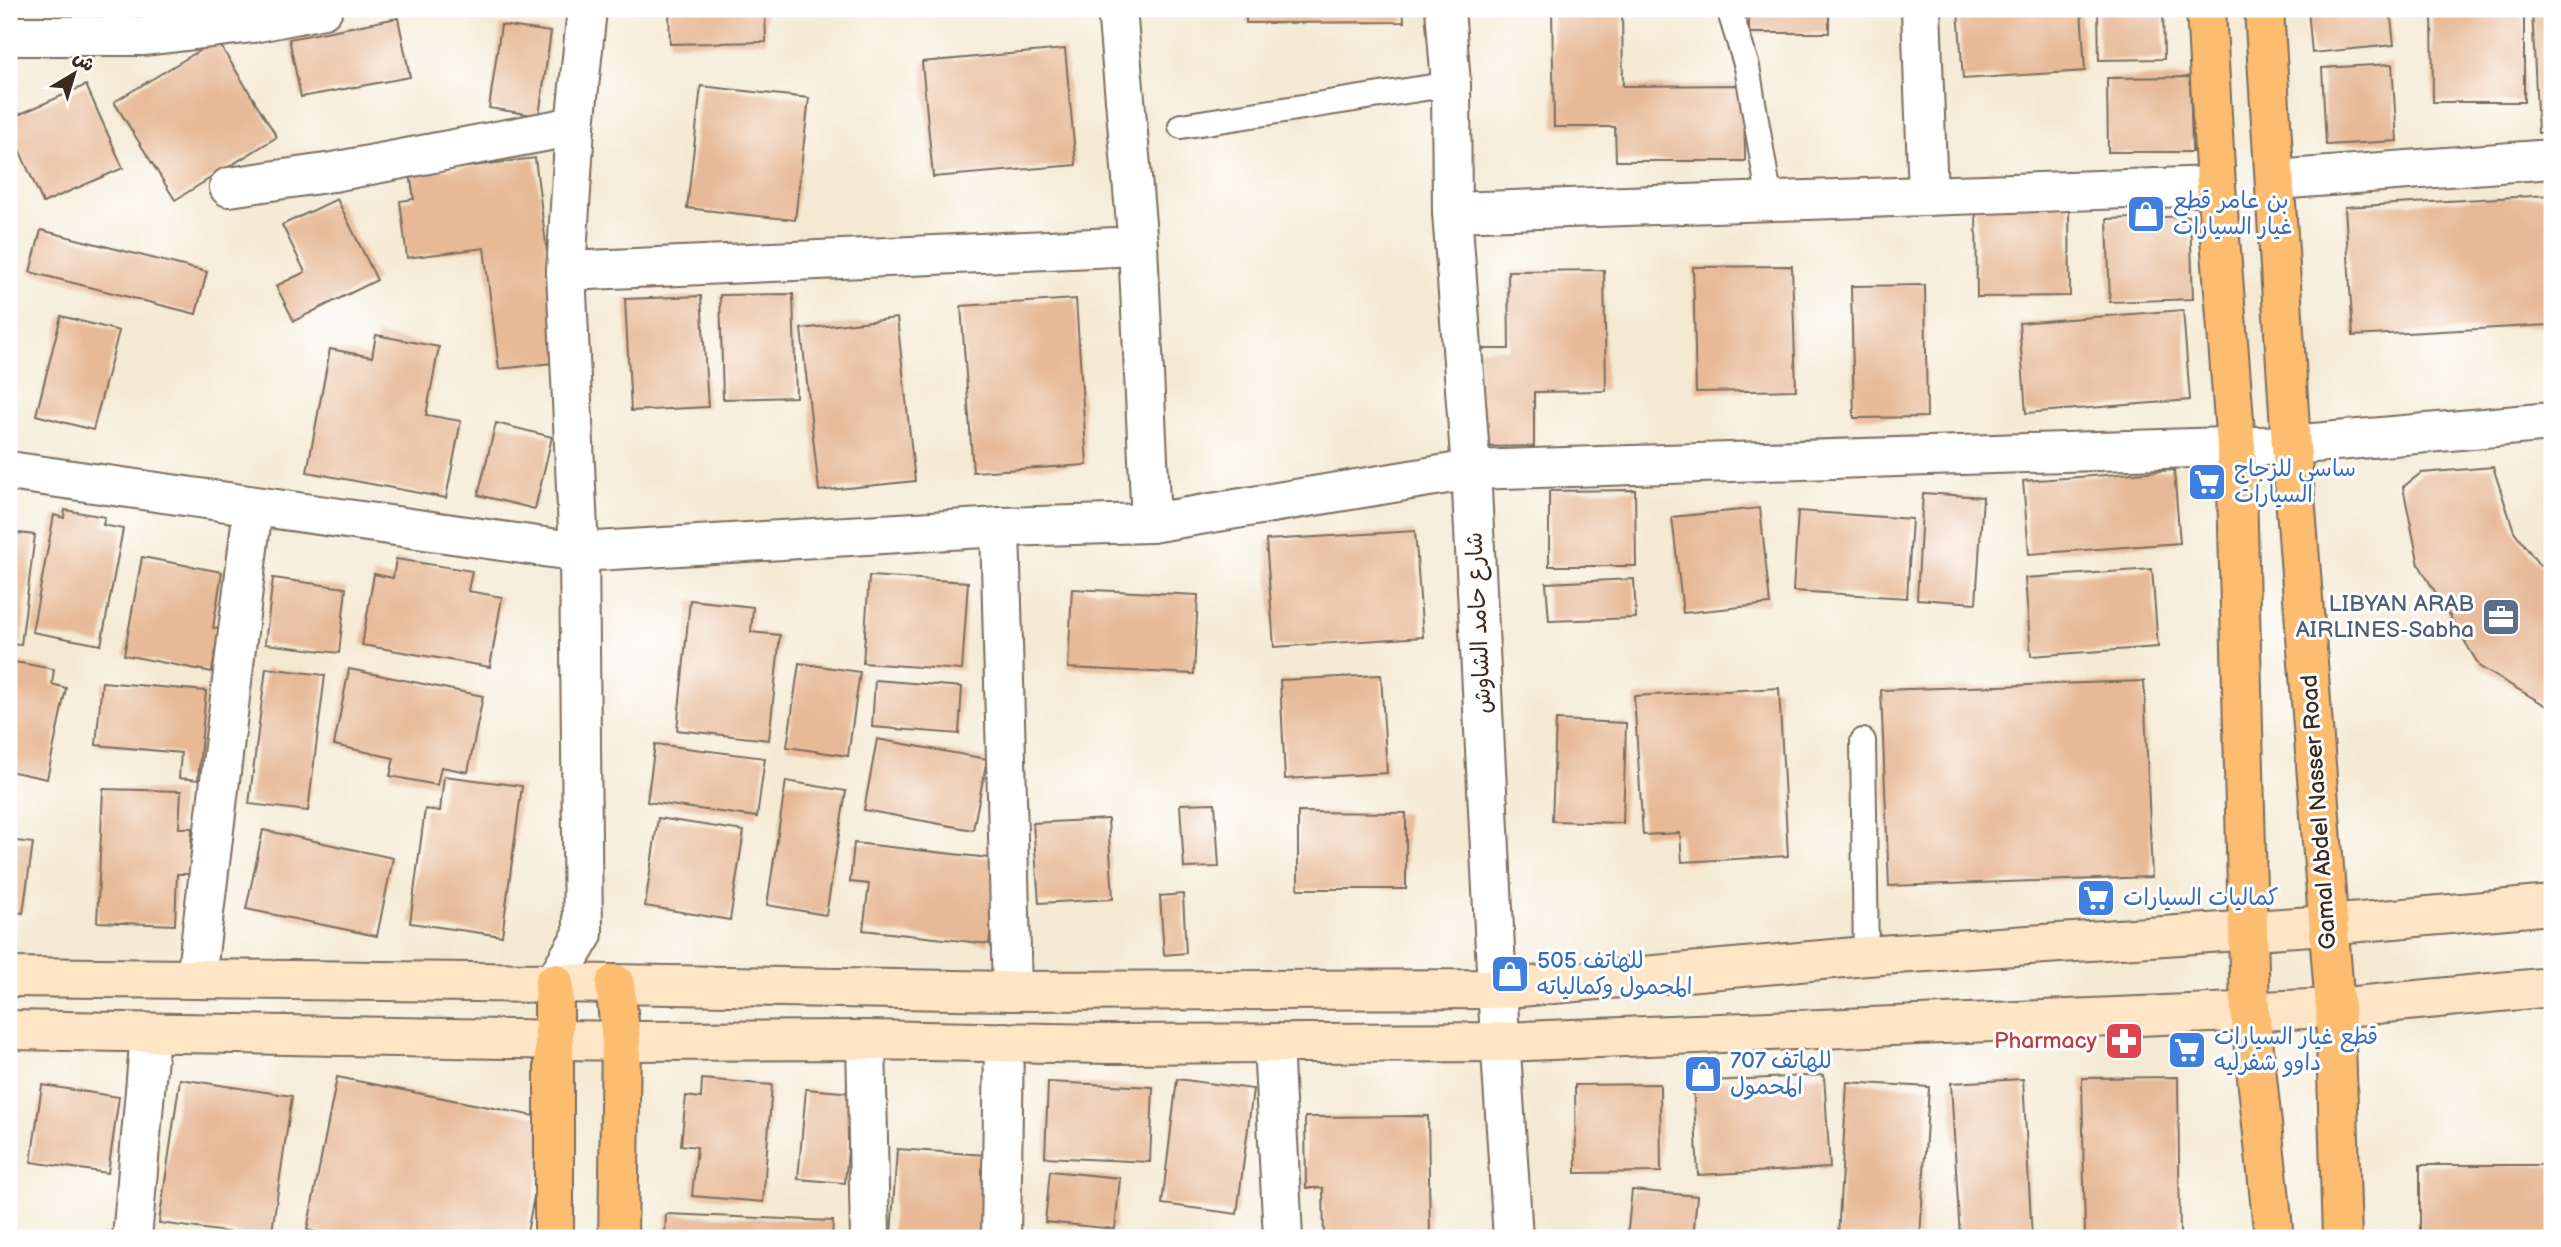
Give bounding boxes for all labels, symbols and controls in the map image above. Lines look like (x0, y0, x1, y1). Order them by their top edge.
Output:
north arrow (38, 38, 108, 108)
text: ش (68, 46, 99, 77)
place label: بن عامر قطع غيار السيارات (2173, 187, 2293, 241)
shop icon: بن عامر قطع غيار السيارات (2125, 193, 2167, 235)
place label: ساسي للزجاج السيارات (2234, 455, 2356, 509)
supermarket icon: ساسي للزجاج السيارات (2186, 461, 2228, 503)
street label: شارع حامد الشاوش (1460, 531, 1499, 715)
place label: LIBYAN ARAB AIRLINES-Sabha (2296, 590, 2474, 644)
office icon: LIBYAN ARAB AIRLINES-Sabha (2480, 596, 2522, 638)
street label: Gamal Abdel Nasser Road (2295, 674, 2343, 950)
supermarket icon: كماليات السيارات (2075, 877, 2117, 919)
place label: كماليات السيارات (2123, 884, 2279, 912)
place label: 505 للهاتف المحمول وكمالياته (1537, 947, 1693, 1001)
shop icon: 505 للهاتف المحمول وكمالياته (1489, 953, 1531, 995)
pharmacy icon: Pharmacy (2103, 1020, 2145, 1062)
place label: قطع غيار السيارات داوو شفرليه (2214, 1023, 2378, 1077)
place label: Pharmacy (1994, 1027, 2098, 1055)
supermarket icon: قطع غيار السيارات داوو شفرليه (2166, 1029, 2208, 1071)
place label: 707 للهاتف المحمول (1730, 1047, 1832, 1101)
shop icon: 707 للهاتف المحمول (1682, 1053, 1724, 1095)

